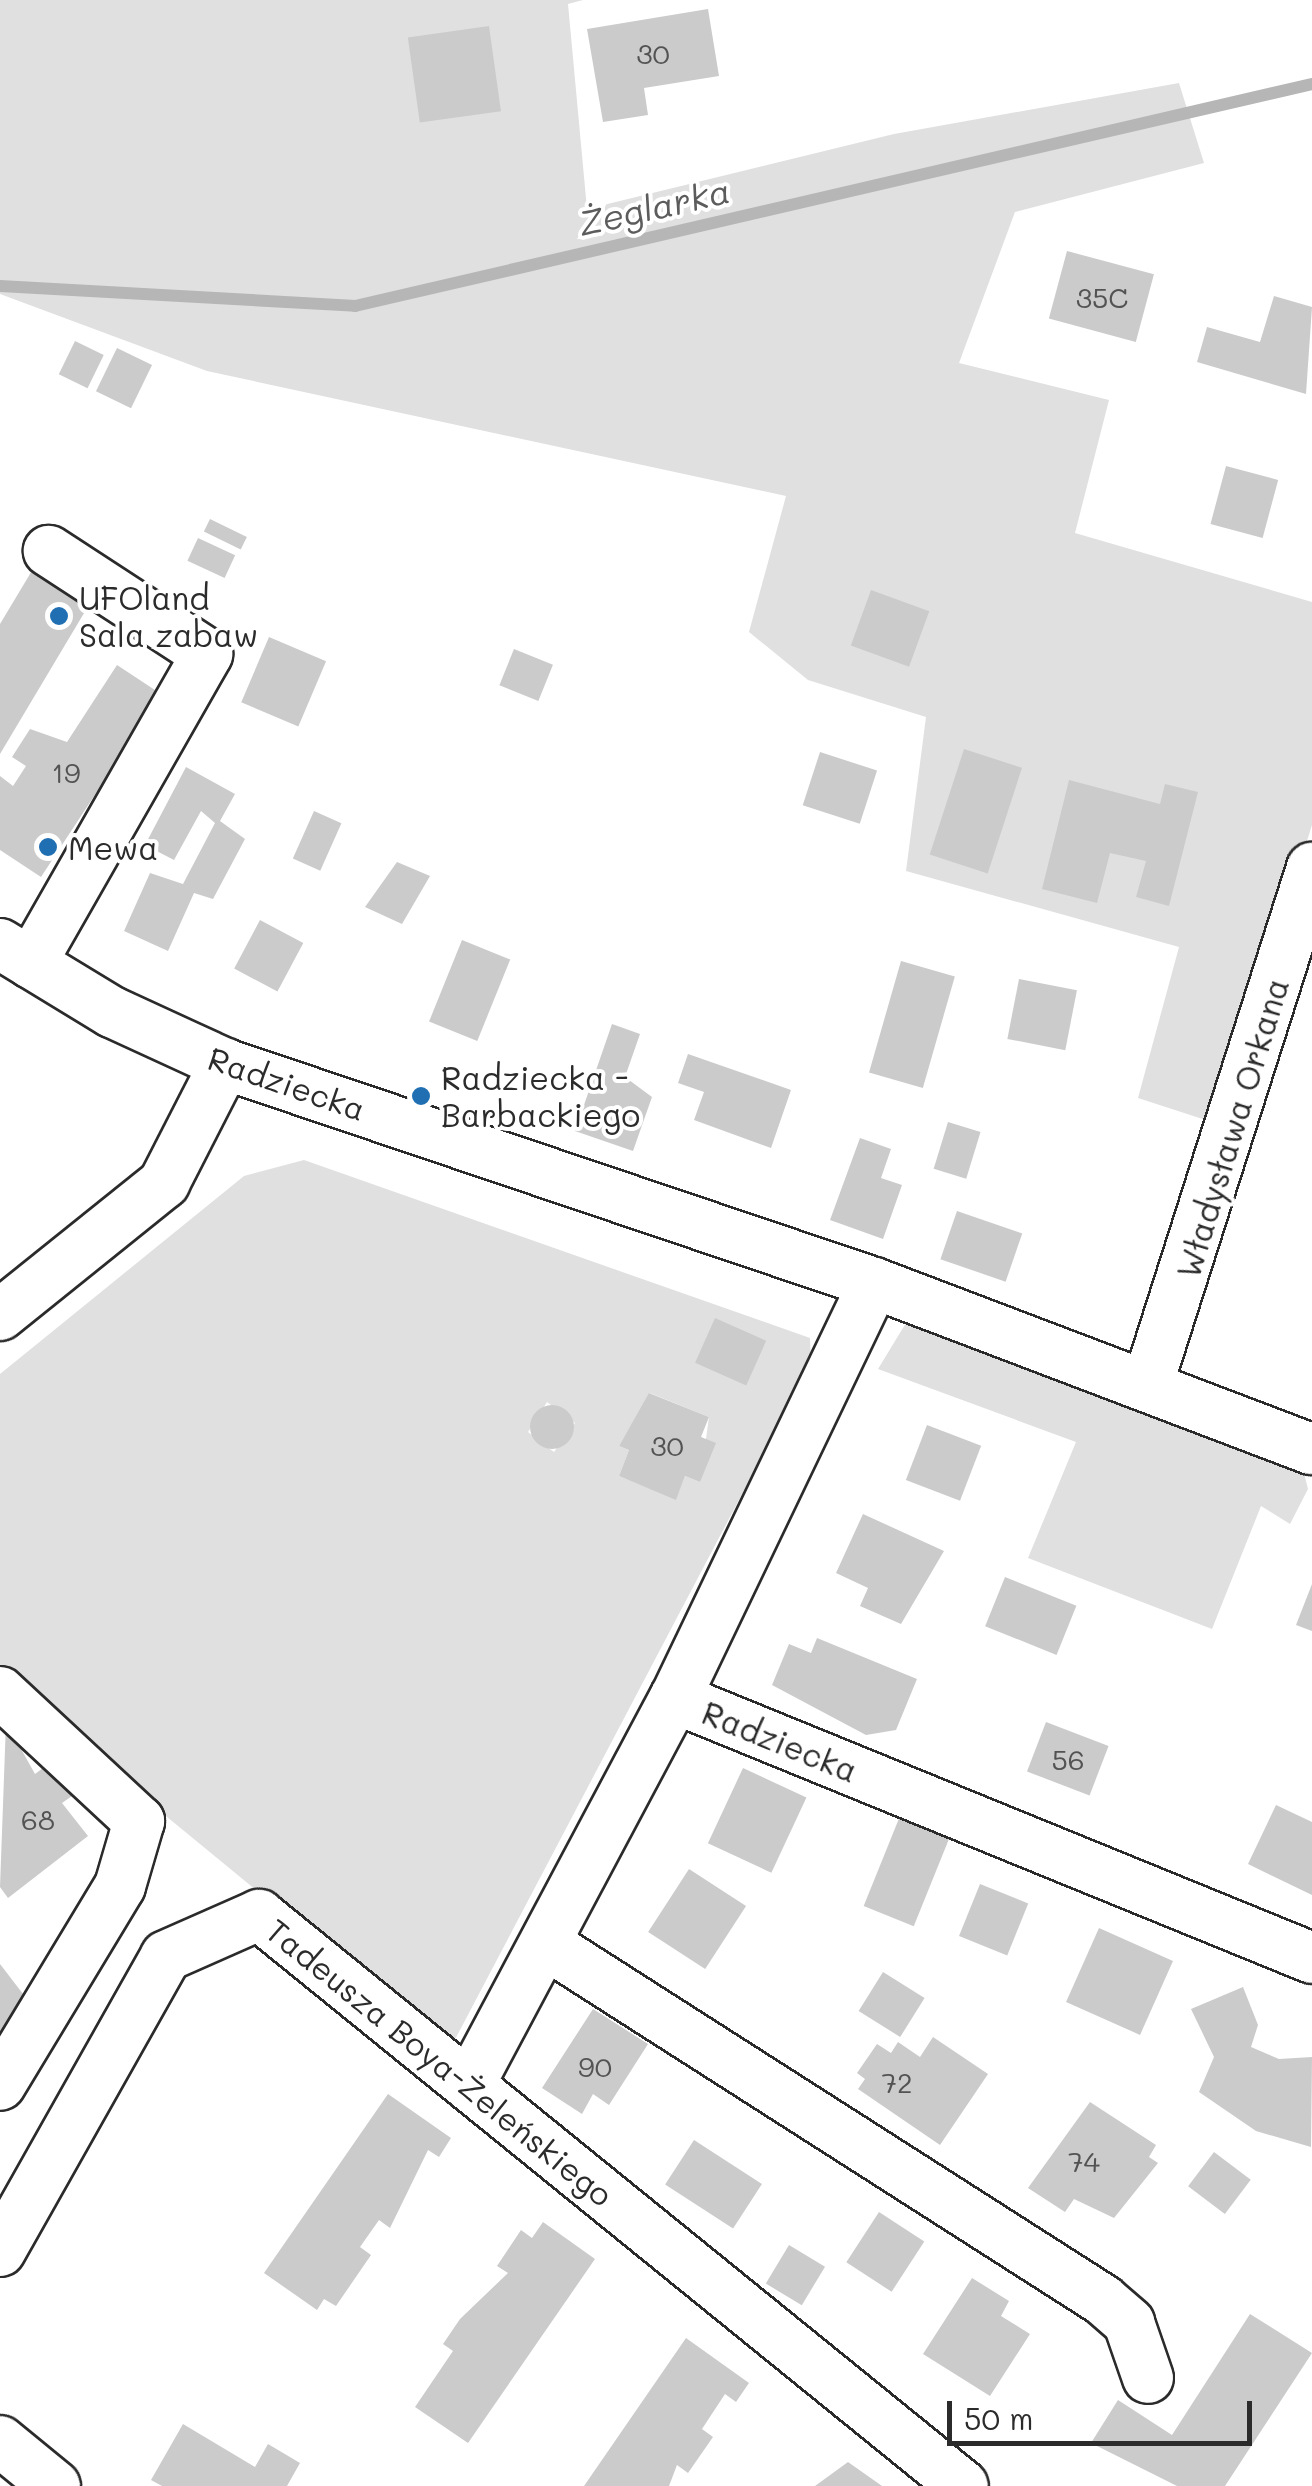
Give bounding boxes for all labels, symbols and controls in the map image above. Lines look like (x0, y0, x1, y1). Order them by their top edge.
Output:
house number: 30 (636, 36, 670, 70)
water label: Żeglarka (574, 168, 734, 244)
house number: 35C (1076, 280, 1128, 314)
place label: UFOland Sala zabaw (79, 579, 258, 654)
marker: UFOland Sala zabaw (48, 605, 70, 627)
house number: 19 (51, 755, 81, 789)
place label: Mewa (68, 828, 158, 866)
marker: Mewa (37, 836, 59, 858)
street label: Władysława Orkana (1168, 973, 1296, 1283)
street label: Radziecka (203, 1038, 371, 1128)
place label: Radziecka - Barbackiego (441, 1059, 640, 1134)
marker: Radziecka - Barbackiego (410, 1085, 432, 1107)
house number: 30 (650, 1428, 684, 1462)
street label: Radziecka (697, 1693, 863, 1789)
house number: 56 (1051, 1742, 1085, 1776)
house number: 68 (21, 1802, 55, 1836)
street label: Tadeusza Boya-Żeleńskiego (259, 1910, 621, 2214)
house number: 90 (578, 2049, 612, 2083)
house number: 72 (881, 2065, 913, 2099)
house number: 74 (1068, 2144, 1100, 2178)
scale bar (952, 2381, 1257, 2443)
text: 50 m (964, 2398, 1034, 2438)

